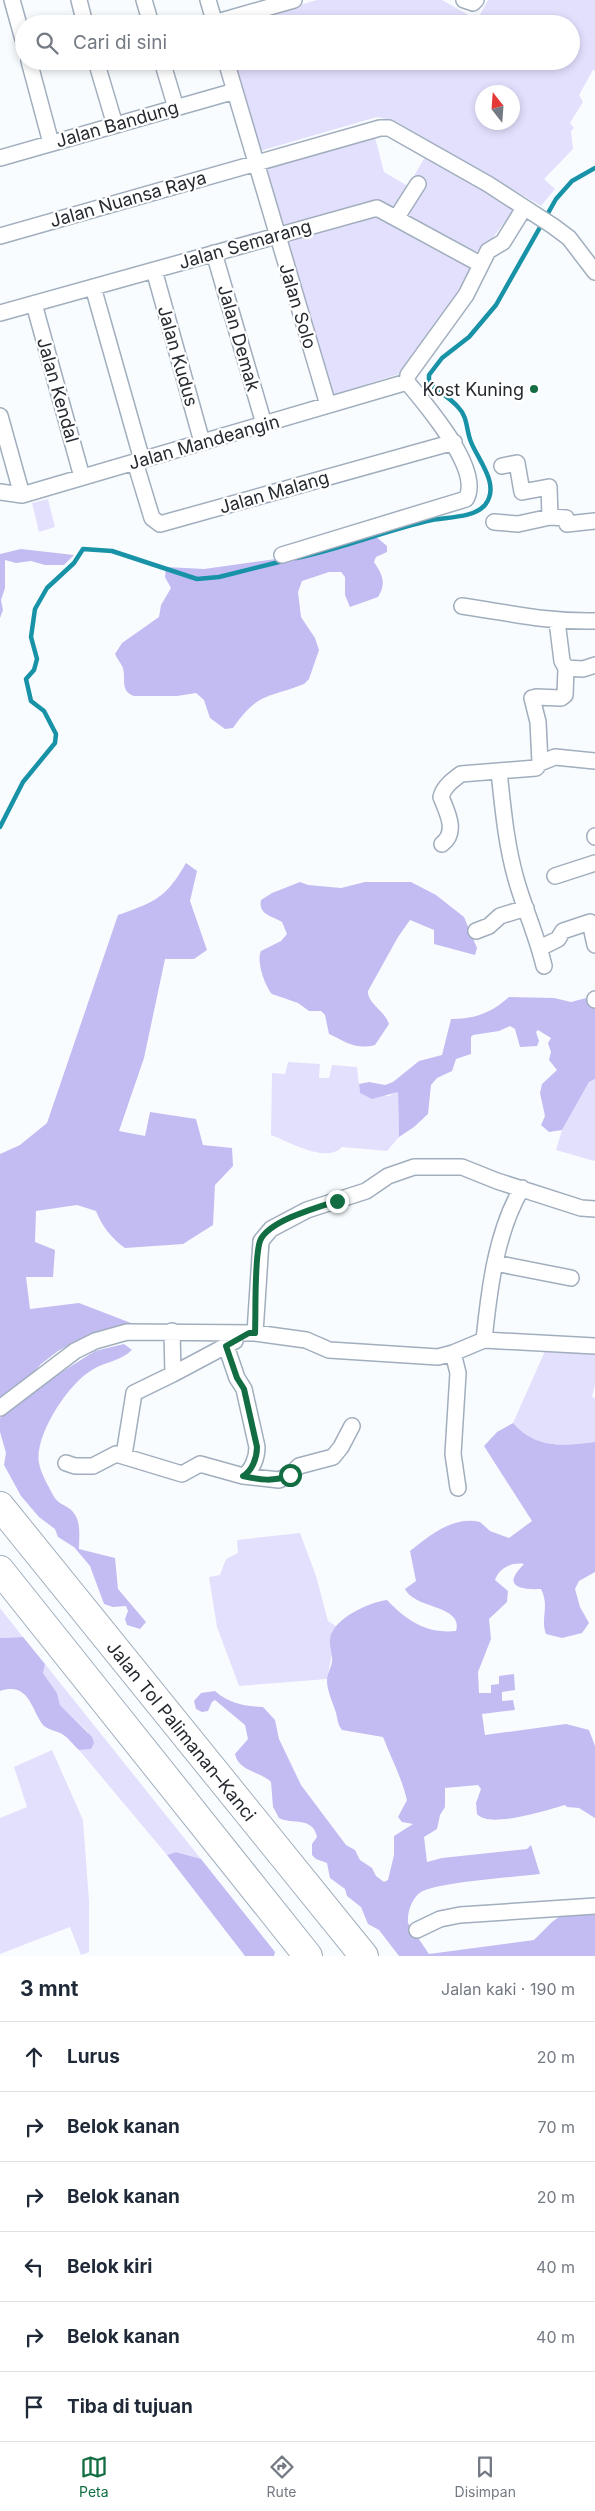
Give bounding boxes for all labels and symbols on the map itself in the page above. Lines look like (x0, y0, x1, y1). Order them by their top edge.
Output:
north arrow (475, 85, 520, 130)
street label: Jalan Bandung (53, 96, 181, 152)
street label: Jalan Nuansa Raya (47, 167, 209, 231)
street label: Jalan Semarang (176, 215, 314, 273)
street label: Jalan Solo (275, 261, 321, 351)
street label: Jalan Demak (214, 282, 264, 394)
street label: Jalan Kudus (154, 303, 202, 409)
street label: Jalan Kendal (33, 335, 83, 445)
place label: Kost Kuning (423, 379, 524, 400)
marker: Kost Kuning (528, 383, 540, 395)
street label: Jalan Mandeangin (126, 410, 282, 474)
street label: Jalan Malang (217, 466, 331, 518)
route end (326, 1190, 349, 1213)
route start (279, 1464, 302, 1487)
street label: Jalan Tol Palimanan–Kanci (103, 1637, 261, 1825)

